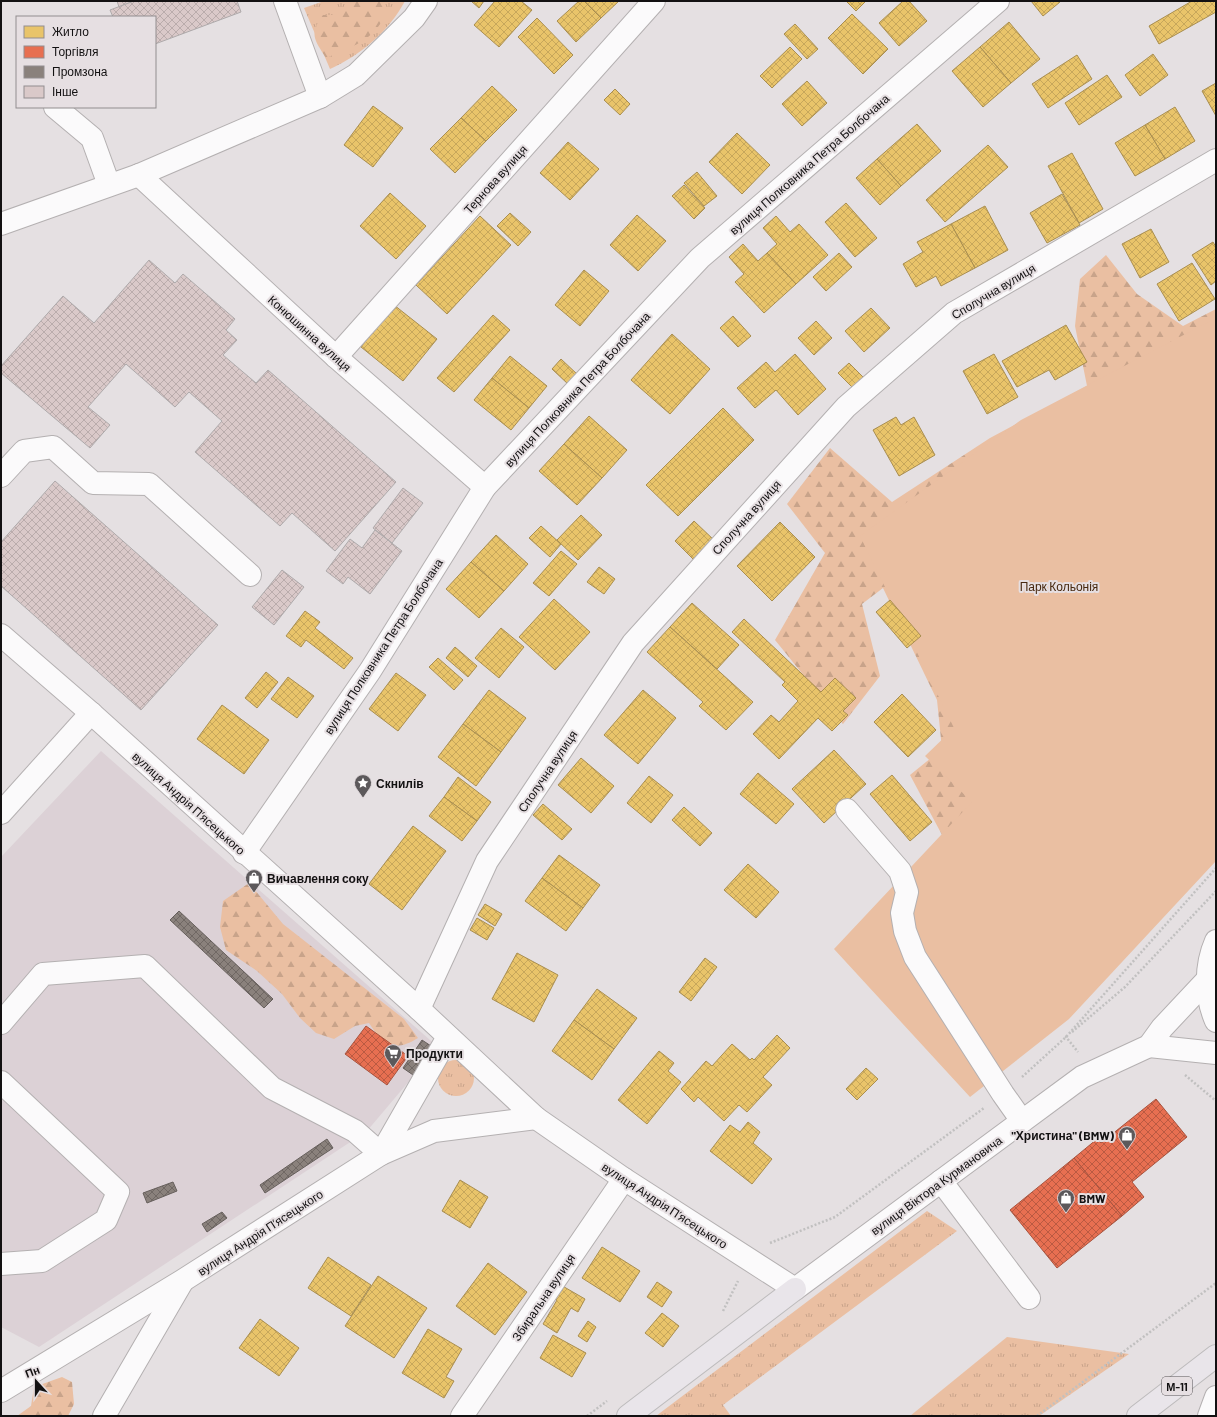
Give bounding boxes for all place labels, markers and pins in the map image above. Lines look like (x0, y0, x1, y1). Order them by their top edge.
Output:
place icon: Скнилів (353, 773, 373, 798)
place label: Скнилів (376, 776, 424, 790)
shop icon: Вичавлення соку (244, 868, 264, 893)
place label: Вичавлення соку (267, 871, 369, 886)
supermarket icon: Продукти (383, 1043, 403, 1068)
place label: Продукти (406, 1046, 463, 1061)
shop icon: "Христина" (BMW) (1117, 1125, 1137, 1150)
place label: "Христина" (BMW) (1012, 1128, 1115, 1143)
shop icon: BMW (1056, 1188, 1076, 1213)
place label: BMW (1079, 1191, 1106, 1205)

